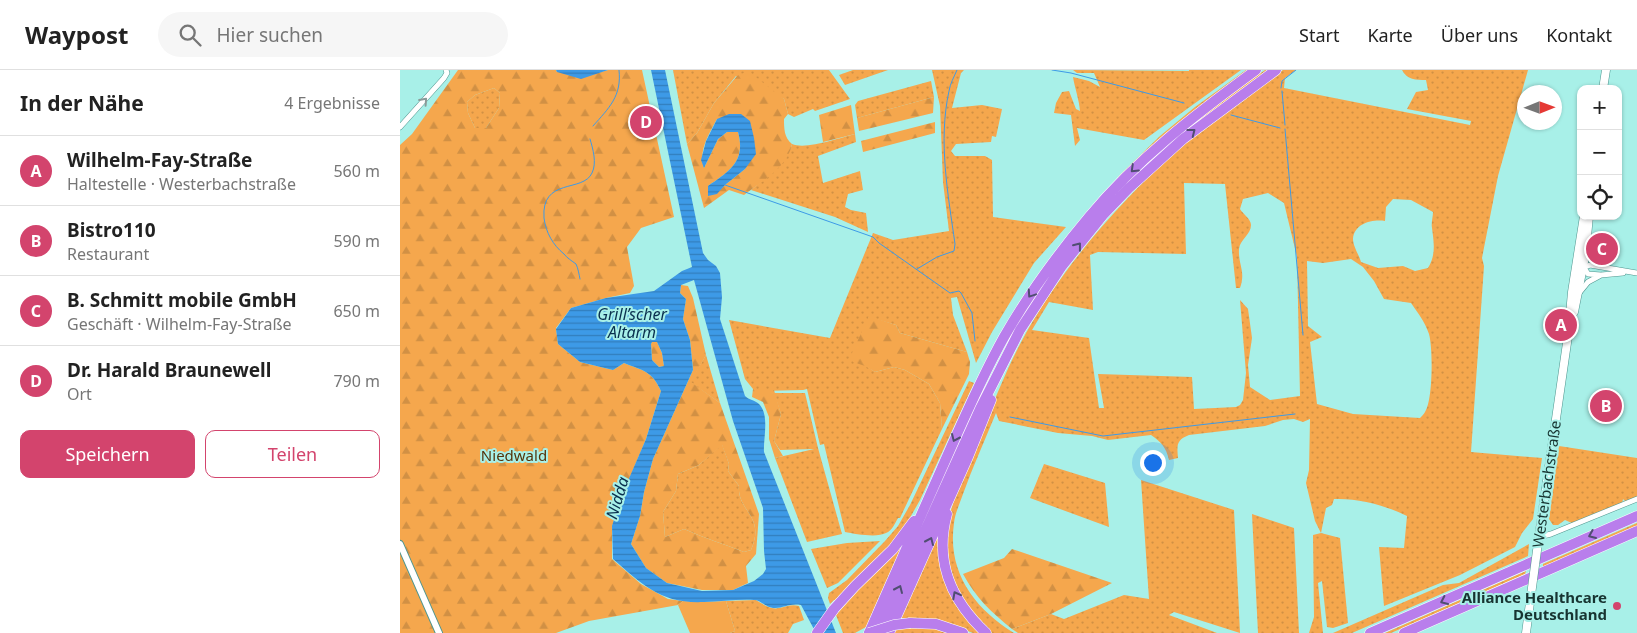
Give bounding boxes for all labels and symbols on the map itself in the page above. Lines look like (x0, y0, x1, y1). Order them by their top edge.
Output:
north arrow (1517, 85, 1562, 130)
one-way arrow (418, 97, 427, 106)
pin: D (630, 103, 662, 141)
one-way arrow (1187, 128, 1196, 137)
one-way arrow (1131, 163, 1140, 172)
pin: C (1586, 230, 1618, 268)
one-way arrow (1072, 243, 1080, 252)
one-way arrow (1028, 289, 1037, 298)
water label: Grill’scher Altarm (597, 303, 667, 343)
pin: A (1545, 306, 1577, 344)
pin: B (1590, 387, 1622, 425)
street label: Westerbachstraße (1527, 419, 1565, 549)
one-way arrow (951, 433, 962, 442)
park label: Niedwald (481, 445, 547, 465)
your location (1140, 450, 1166, 476)
water label: Nidda (600, 474, 634, 522)
one-way arrow (1588, 529, 1597, 540)
one-way arrow (924, 537, 935, 546)
one-way arrow (892, 585, 902, 594)
place label: Alliance Healthcare Deutschland (1462, 587, 1607, 624)
one-way arrow (952, 591, 962, 600)
one-way arrow (1440, 595, 1449, 606)
marker: Alliance Healthcare Deutschland (1611, 600, 1623, 612)

